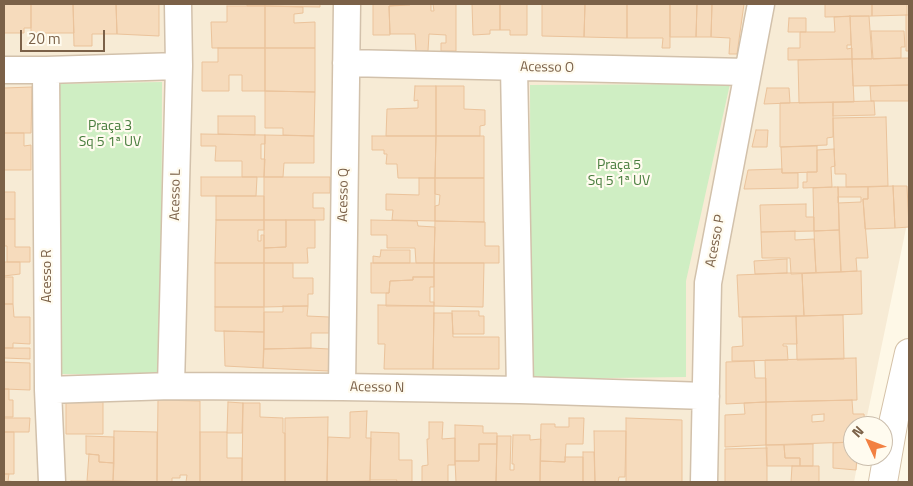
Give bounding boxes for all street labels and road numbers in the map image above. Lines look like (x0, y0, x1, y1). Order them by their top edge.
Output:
street label: Acesso O (520, 59, 574, 77)
street label: Acesso Q (335, 168, 353, 222)
street label: Acesso L (167, 169, 185, 221)
street label: Acesso P (703, 213, 729, 269)
street label: Acesso R (40, 249, 56, 303)
street label: Acesso N (350, 379, 404, 397)

